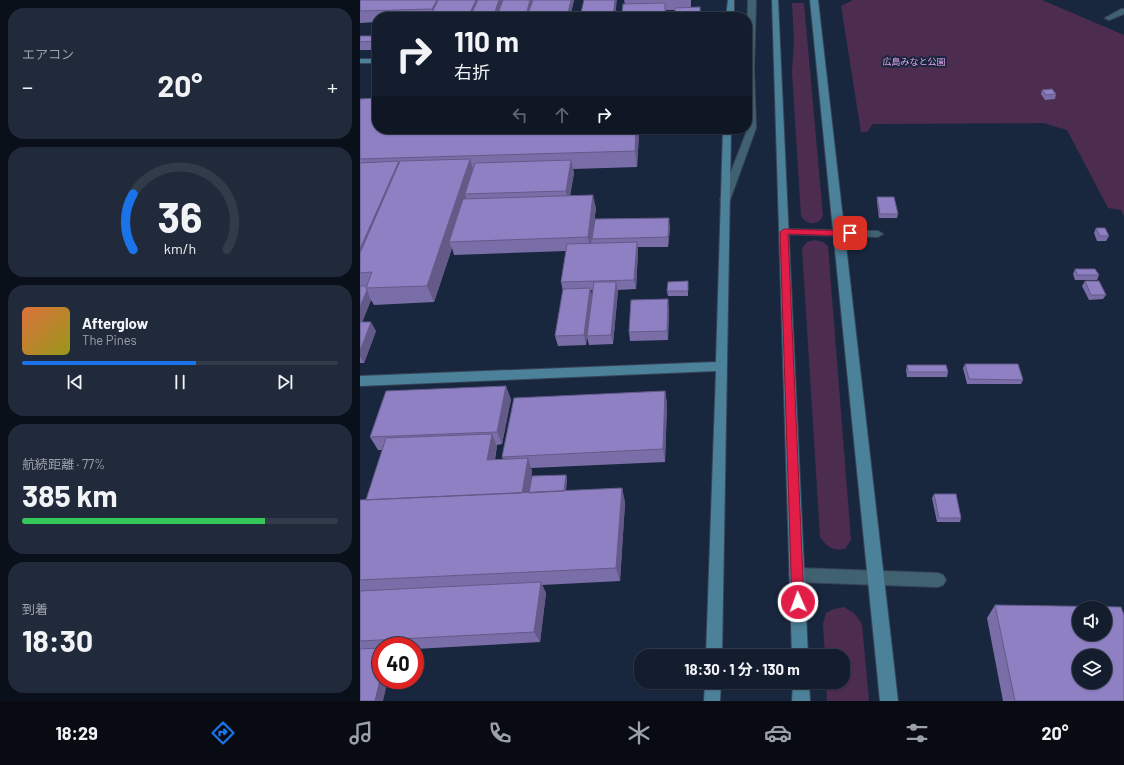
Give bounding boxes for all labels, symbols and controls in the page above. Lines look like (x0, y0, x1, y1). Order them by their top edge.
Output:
text: 110 m (454, 24, 519, 58)
icon: right (388, 28, 440, 80)
text: エアコン (22, 46, 74, 62)
park label: 広島みなと公園 (882, 56, 946, 67)
text: 右折 (454, 61, 490, 83)
text: 20° (157, 67, 203, 103)
text: − (22, 73, 33, 99)
text: + (327, 73, 338, 99)
icon: left (509, 104, 531, 126)
icon: ahead (551, 104, 573, 126)
icon: right (593, 104, 615, 126)
text: 36 (158, 191, 202, 241)
pin (833, 216, 867, 250)
icon: arrive (839, 222, 861, 244)
text: km/h (164, 239, 196, 256)
text: Afterglow (82, 314, 148, 332)
text: The Pines (82, 332, 137, 348)
icon: previous (64, 371, 86, 393)
icon: pause (169, 371, 191, 393)
icon: next (274, 371, 296, 393)
text: 航続距離 · 77% (22, 456, 105, 472)
text: 385 km (22, 477, 118, 513)
position arrow (777, 581, 819, 623)
text: 到着 (22, 601, 48, 617)
map controls (1072, 601, 1112, 689)
button: sound (1072, 601, 1112, 641)
text: 18:30 (22, 622, 93, 658)
speed limit sign: 40 (372, 637, 424, 689)
button: layers (1072, 649, 1112, 689)
text: 18:30 · 1 分 · 130 m (684, 660, 800, 678)
icon: directions (209, 719, 237, 747)
icon: music (347, 719, 375, 747)
icon: phone (486, 719, 514, 747)
icon: climate (625, 719, 653, 747)
icon: car (764, 719, 792, 747)
icon: filters (903, 719, 931, 747)
text: 18:29 (55, 722, 98, 744)
text: 20° (1041, 722, 1069, 744)

